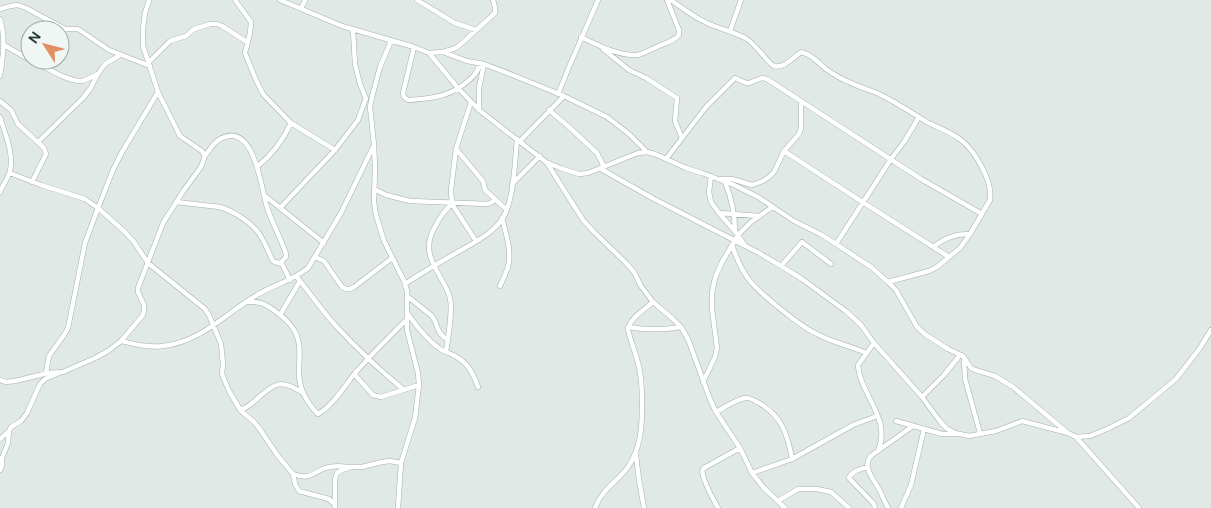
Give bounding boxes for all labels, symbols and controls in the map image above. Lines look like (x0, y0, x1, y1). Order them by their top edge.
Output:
north arrow (20, 20, 70, 70)
text: N (24, 28, 45, 47)

